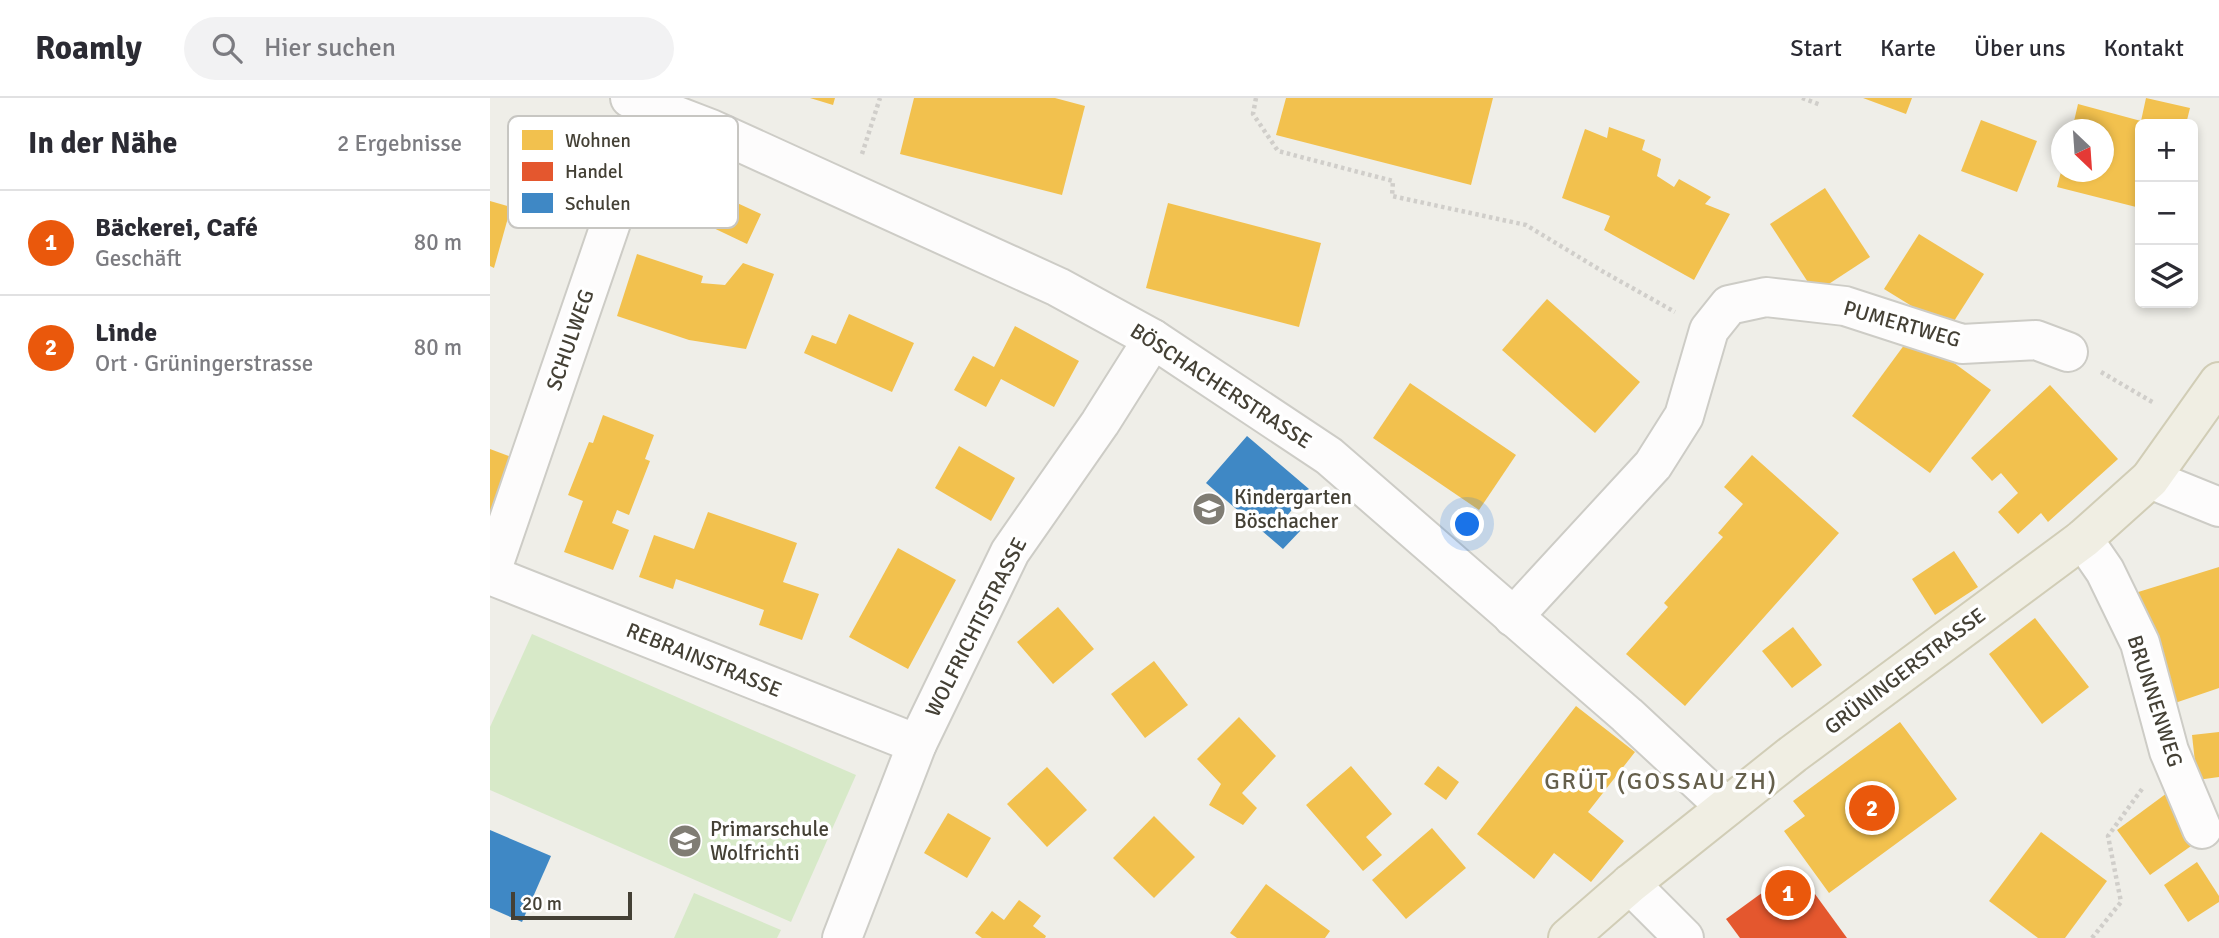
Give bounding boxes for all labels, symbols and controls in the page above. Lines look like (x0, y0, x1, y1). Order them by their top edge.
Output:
search box (184, 17, 674, 80)
text: Roamly (35, 28, 142, 69)
icon: search (208, 29, 246, 67)
text: Hier suchen (264, 32, 396, 64)
text: Start (1790, 33, 1842, 63)
text: Karte (1880, 33, 1936, 63)
text: Über uns (1974, 33, 2066, 63)
text: Kontakt (2104, 33, 2184, 63)
legend (508, 116, 738, 228)
north arrow (2051, 119, 2114, 182)
map controls (2135, 119, 2198, 308)
button: + (2135, 119, 2198, 182)
text: In der Nähe (28, 125, 177, 162)
text: 2 Ergebnisse (337, 129, 462, 158)
text: Wohnen (565, 129, 631, 153)
text: Handel (565, 160, 623, 184)
button: − (2135, 182, 2198, 245)
text: Schulen (565, 192, 631, 216)
text: Bäckerei, Café (95, 212, 258, 244)
text: 1 (45, 228, 57, 257)
text: 80 m (414, 228, 462, 257)
text: Geschäft (95, 244, 181, 273)
button: layers (2135, 245, 2198, 308)
street label: SCHULWEG (541, 286, 599, 394)
street label: PUMERTWEG (1840, 295, 1964, 353)
text: Linde (95, 317, 157, 349)
street label: BÖSCHACHERSTRASSE (1126, 318, 1316, 454)
text: 2 (45, 333, 57, 362)
text: 80 m (414, 333, 462, 362)
text: Ort · Grüningerstrasse (95, 349, 313, 378)
place label: Kindergarten Böschacher (1234, 484, 1352, 534)
school or university icon: Kindergarten Böschacher (1190, 490, 1228, 528)
your location (1450, 507, 1484, 541)
street label: WOLFRICHTISTRASSE (920, 533, 1032, 721)
street label: GRÜNINGERSTRASSE (1819, 602, 1991, 740)
street label: REBRAINSTRASSE (623, 617, 785, 703)
street label: BRUNNENWEG (2121, 632, 2189, 770)
district label: GRÜT (GOSSAU ZH) (1544, 766, 1778, 796)
pin: 2 (1849, 782, 1895, 834)
place label: Primarschule Wolfrichti (710, 816, 829, 866)
school or university icon: Primarschule Wolfrichti (666, 822, 704, 860)
pin: 1 (1765, 867, 1811, 919)
scale bar (511, 889, 632, 921)
text: 20 m (522, 892, 562, 916)

